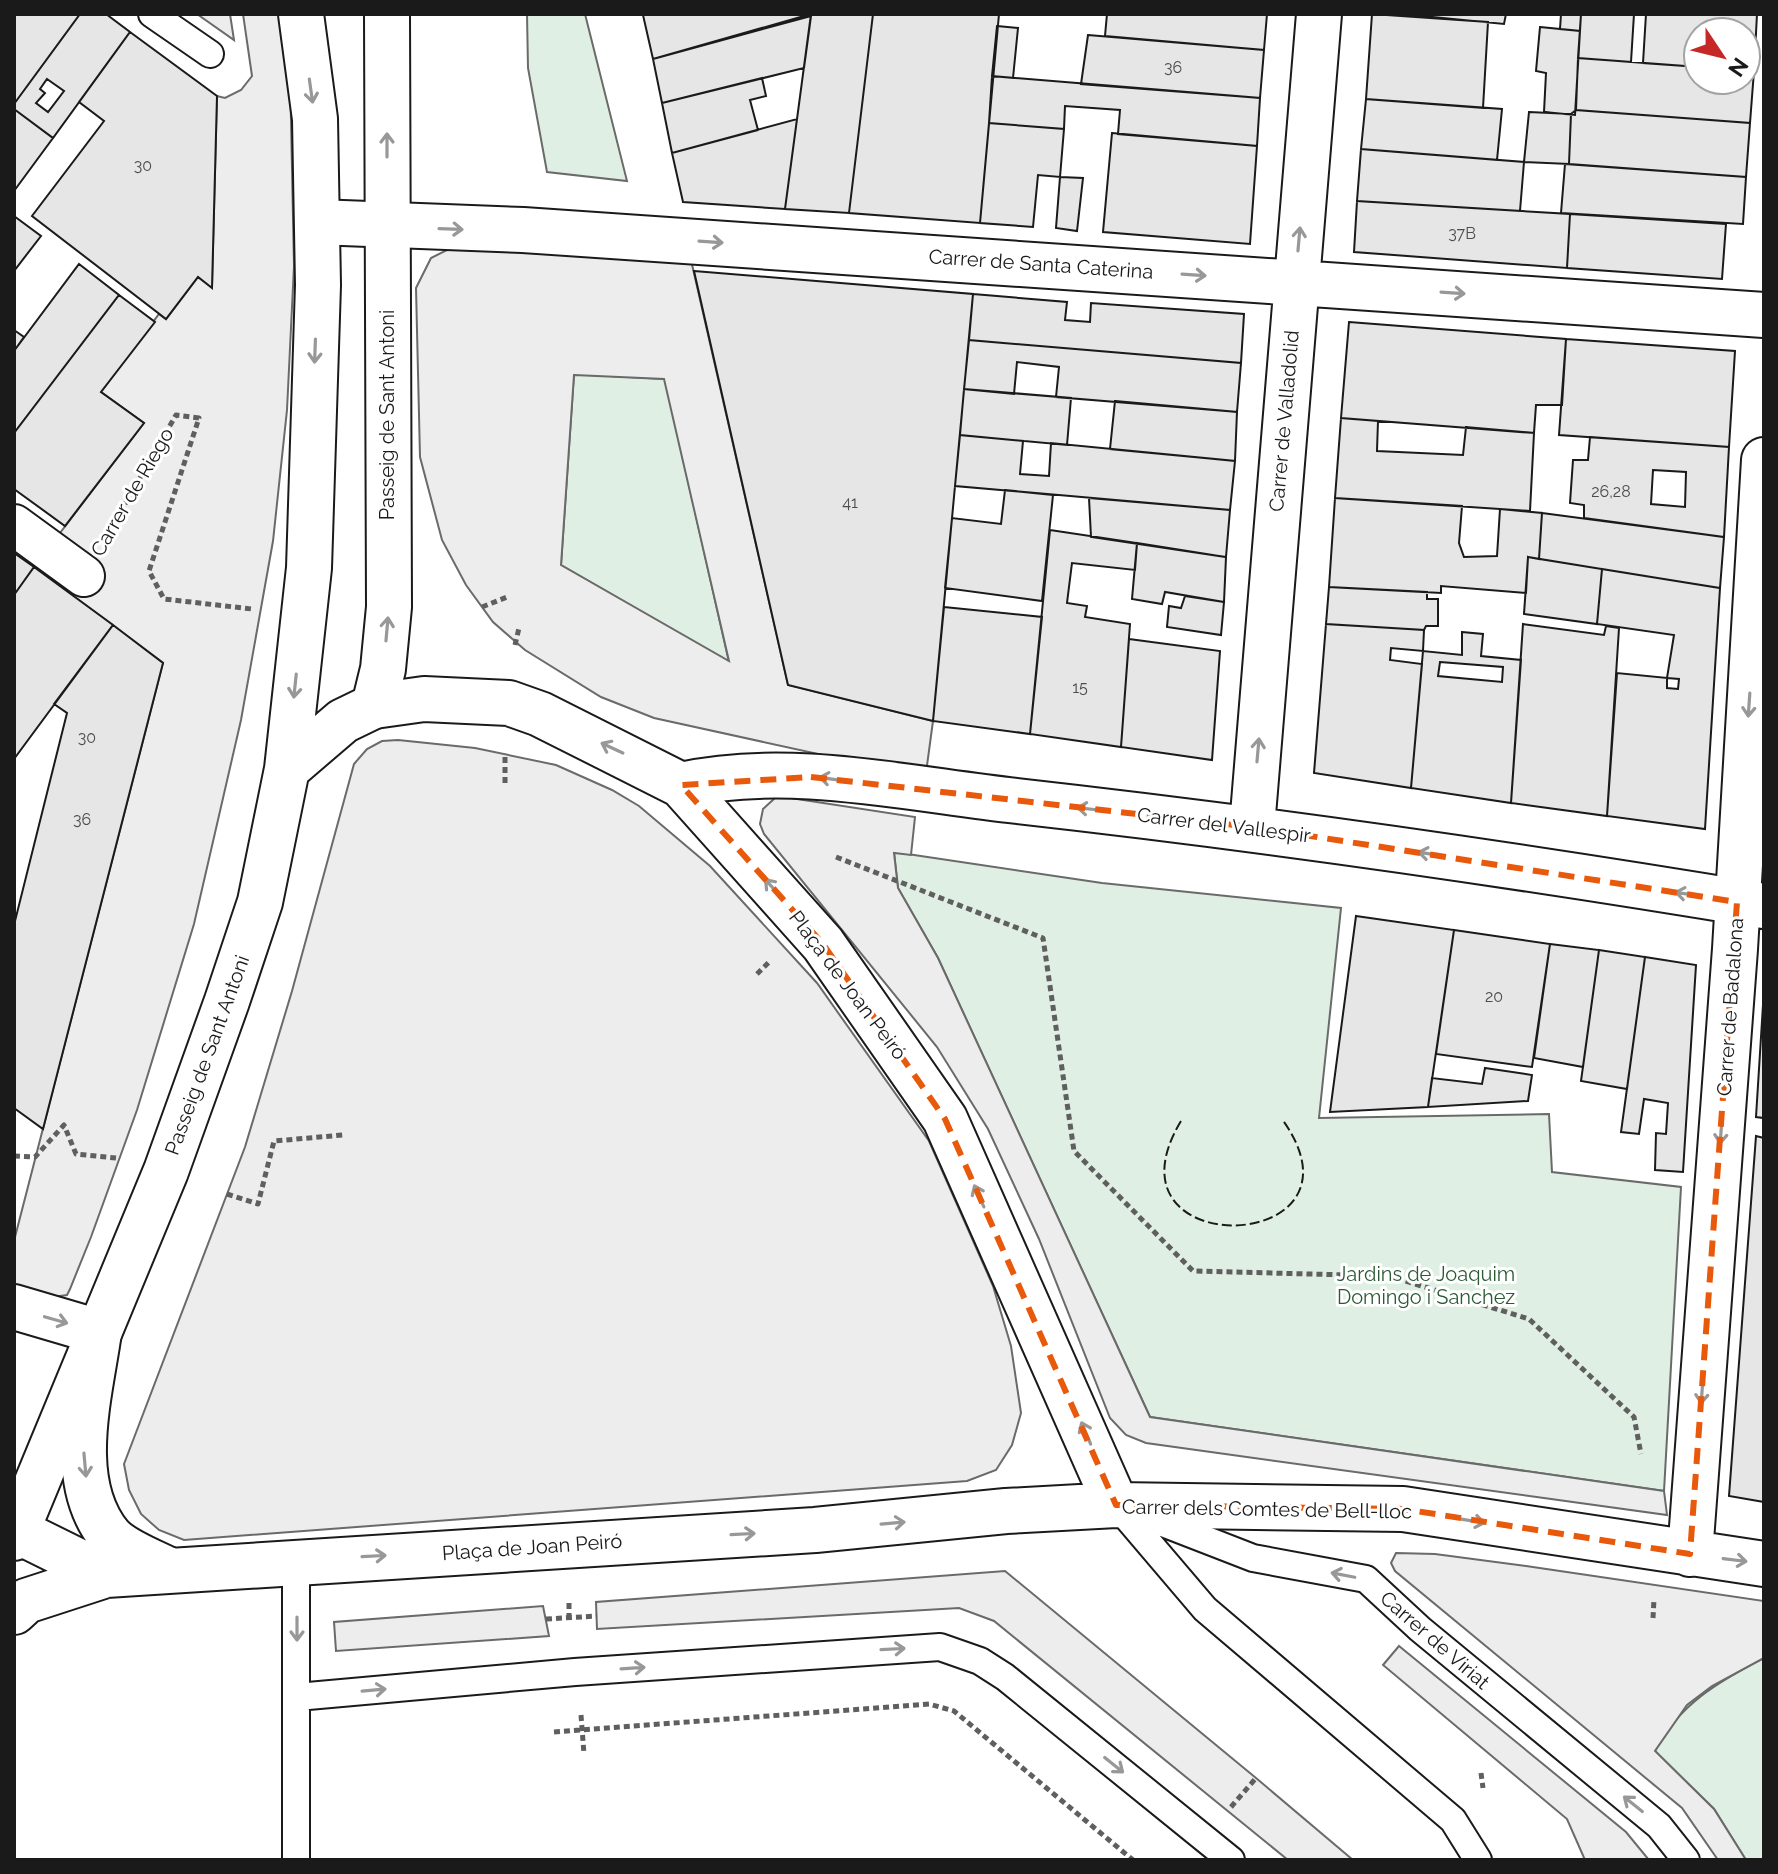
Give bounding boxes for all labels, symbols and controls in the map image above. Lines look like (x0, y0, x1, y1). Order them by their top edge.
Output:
north arrow (1682, 16, 1762, 96)
text: N (1723, 53, 1754, 82)
house number: 36 (1164, 58, 1182, 77)
one-way arrow (304, 78, 319, 103)
one-way arrow (379, 132, 395, 159)
house number: 30 (134, 156, 152, 175)
one-way arrow (437, 221, 464, 236)
house number: 37B (1448, 224, 1476, 243)
one-way arrow (1292, 226, 1307, 253)
one-way arrow (697, 235, 724, 250)
street label: Carrer de Santa Caterina (928, 244, 1154, 284)
one-way arrow (1180, 268, 1206, 283)
one-way arrow (1439, 286, 1466, 301)
street label: Passeig de Sant Antoni (375, 310, 399, 520)
street label: Carrer de Valladolid (1264, 329, 1304, 513)
one-way arrow (308, 337, 323, 364)
street label: Carrer de Riego (86, 423, 179, 561)
house number: 26,28 (1591, 482, 1631, 501)
house number: 41 (842, 493, 858, 512)
one-way arrow (380, 616, 395, 643)
one-way arrow (288, 672, 303, 699)
house number: 15 (1072, 678, 1088, 697)
one-way arrow (1741, 691, 1756, 718)
house number: 30 (78, 728, 96, 747)
one-way arrow (1251, 737, 1266, 764)
one-way arrow (600, 740, 624, 755)
one-way arrow (819, 771, 844, 786)
one-way arrow (1077, 801, 1102, 816)
street label: Carrer del Vallespir (1136, 802, 1312, 848)
house number: 36 (73, 810, 91, 829)
one-way arrow (1418, 846, 1443, 861)
one-way arrow (765, 879, 783, 899)
one-way arrow (1675, 886, 1700, 901)
street label: Plaça de Joan Peiró (784, 906, 912, 1064)
street label: Carrer de Badalona (1712, 917, 1748, 1097)
street label: Passeig de Sant Antoni (160, 952, 254, 1158)
house number: 20 (1485, 987, 1503, 1006)
one-way arrow (1713, 1118, 1728, 1145)
one-way arrow (971, 1184, 986, 1209)
park label: Jardins de Joaquim Domingo i Sanchez (1337, 1262, 1515, 1309)
one-way arrow (43, 1313, 69, 1328)
one-way arrow (1694, 1378, 1709, 1405)
one-way arrow (1078, 1421, 1093, 1446)
one-way arrow (78, 1451, 93, 1478)
street label: Carrer dels Comtes de Bell-lloc (1122, 1494, 1412, 1524)
one-way arrow (1460, 1514, 1485, 1529)
one-way arrow (879, 1515, 906, 1530)
one-way arrow (729, 1526, 756, 1541)
street label: Plaça de Joan Peiró (441, 1529, 623, 1565)
one-way arrow (360, 1548, 387, 1563)
one-way arrow (1721, 1552, 1747, 1567)
one-way arrow (1331, 1567, 1356, 1582)
street label: Carrer de Viriat (1375, 1586, 1495, 1694)
one-way arrow (289, 1615, 305, 1642)
one-way arrow (879, 1641, 906, 1656)
one-way arrow (619, 1660, 646, 1675)
one-way arrow (360, 1682, 387, 1697)
one-way arrow (1103, 1756, 1124, 1774)
one-way arrow (1623, 1795, 1644, 1813)

